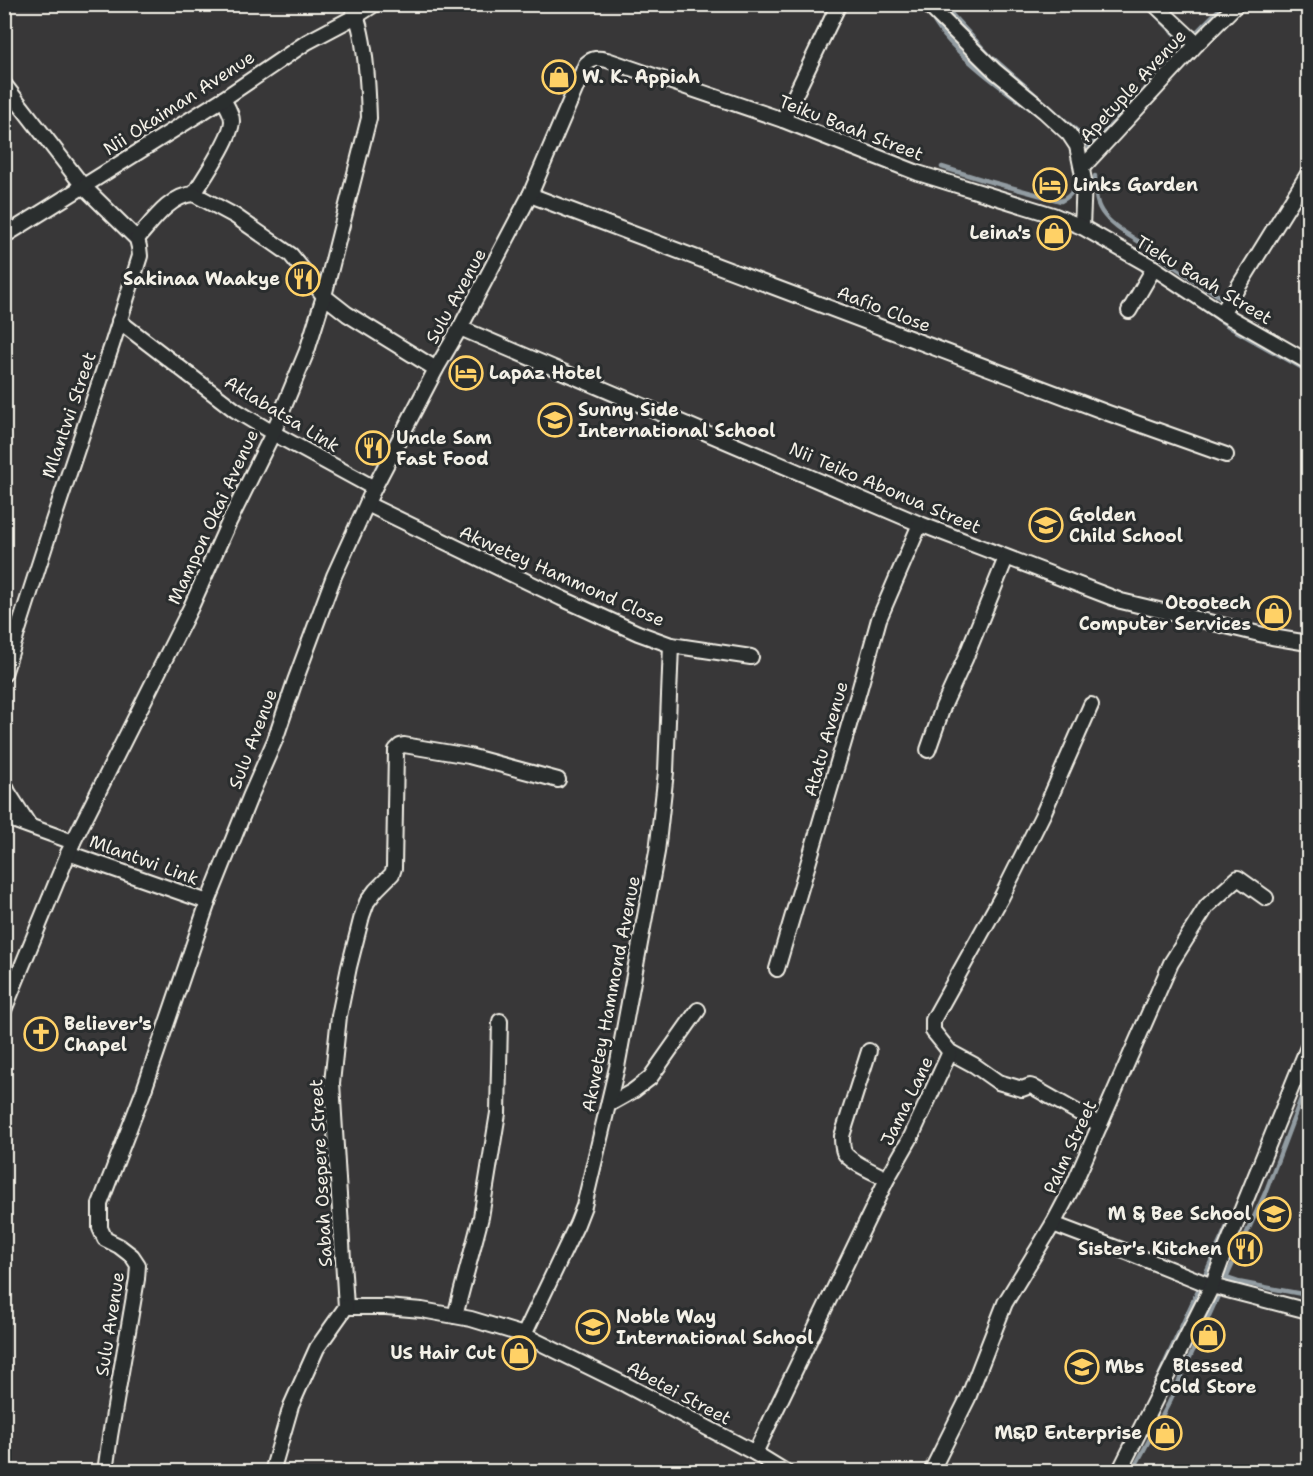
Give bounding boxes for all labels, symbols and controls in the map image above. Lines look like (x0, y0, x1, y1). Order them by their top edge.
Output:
street label: Apetuple Avenue (1074, 24, 1192, 148)
street label: Nii Okaiman Avenue (99, 45, 259, 161)
shop icon: W. K. Appiah (541, 59, 577, 95)
place label: W. K. Appiah (582, 65, 700, 89)
street label: Teiku Baah Street (775, 89, 927, 167)
hotel icon: Links Garden (1032, 167, 1068, 203)
place label: Links Garden (1073, 173, 1198, 197)
shop icon: Leina's (1036, 215, 1072, 251)
place label: Leina's (969, 221, 1031, 245)
street label: Tieku Baah Street (1131, 230, 1277, 330)
street label: Sulu Avenue (420, 244, 492, 348)
restaurant icon: Sakinaa Waakye (285, 261, 321, 297)
place label: Sakinaa Waakye (123, 267, 280, 291)
street label: Aafio Close (834, 280, 934, 338)
street label: Mlantwi Street (36, 349, 102, 481)
hotel icon: Lapaz Hotel (448, 355, 484, 391)
place label: Lapaz Hotel (489, 361, 602, 385)
street label: Aklabatsa Link (220, 370, 344, 458)
place label: Sunny Side International School (578, 398, 776, 443)
school or university icon: Sunny Side International School (537, 402, 573, 438)
street label: Mampon Okai Avenue (162, 426, 264, 608)
place label: Uncle Sam Fast Food (396, 426, 492, 471)
restaurant icon: Uncle Sam Fast Food (355, 430, 391, 466)
street label: Nii Teiko Abonua Street (785, 437, 985, 539)
place label: Golden Child School (1069, 503, 1183, 548)
school or university icon: Golden Child School (1028, 507, 1064, 543)
street label: Akwetey Hammond Close (455, 520, 669, 632)
place label: Otootech Computer Services (1079, 591, 1251, 636)
shop icon: Otootech Computer Services (1256, 595, 1292, 631)
street label: Atatu Avenue (798, 679, 854, 799)
street label: Sulu Avenue (223, 686, 283, 792)
street label: Mlantwi Link (86, 829, 202, 891)
street label: Akwetey Hammond Avenue (576, 874, 646, 1114)
place label: Believer's Chapel (64, 1012, 152, 1057)
church icon: Believer's Chapel (23, 1016, 59, 1052)
street label: Jama Lane (875, 1052, 939, 1150)
street label: Sabah Osepere Street (304, 1078, 338, 1268)
street label: Palm Street (1038, 1096, 1102, 1198)
school or university icon: M & Bee School (1256, 1196, 1292, 1232)
place label: M & Bee School (1108, 1202, 1251, 1226)
restaurant icon: Sister's Kitchen (1227, 1231, 1263, 1267)
place label: Sister's Kitchen (1078, 1237, 1222, 1261)
street label: Sulu Avenue (90, 1270, 130, 1378)
place label: Noble Way International School (616, 1305, 814, 1350)
school or university icon: Noble Way International School (575, 1309, 611, 1345)
shop icon: Blessed Cold Store (1190, 1317, 1226, 1353)
shop icon: US Hair Cut (501, 1335, 537, 1371)
place label: US Hair Cut (390, 1341, 496, 1365)
school or university icon: Mbs (1064, 1349, 1100, 1385)
place label: Blessed Cold Store (1159, 1354, 1257, 1399)
street label: Abetei Street (623, 1355, 736, 1431)
place label: Mbs (1105, 1355, 1144, 1379)
shop icon: M&D Enterprise (1147, 1415, 1183, 1451)
place label: M&D Enterprise (994, 1421, 1142, 1445)

